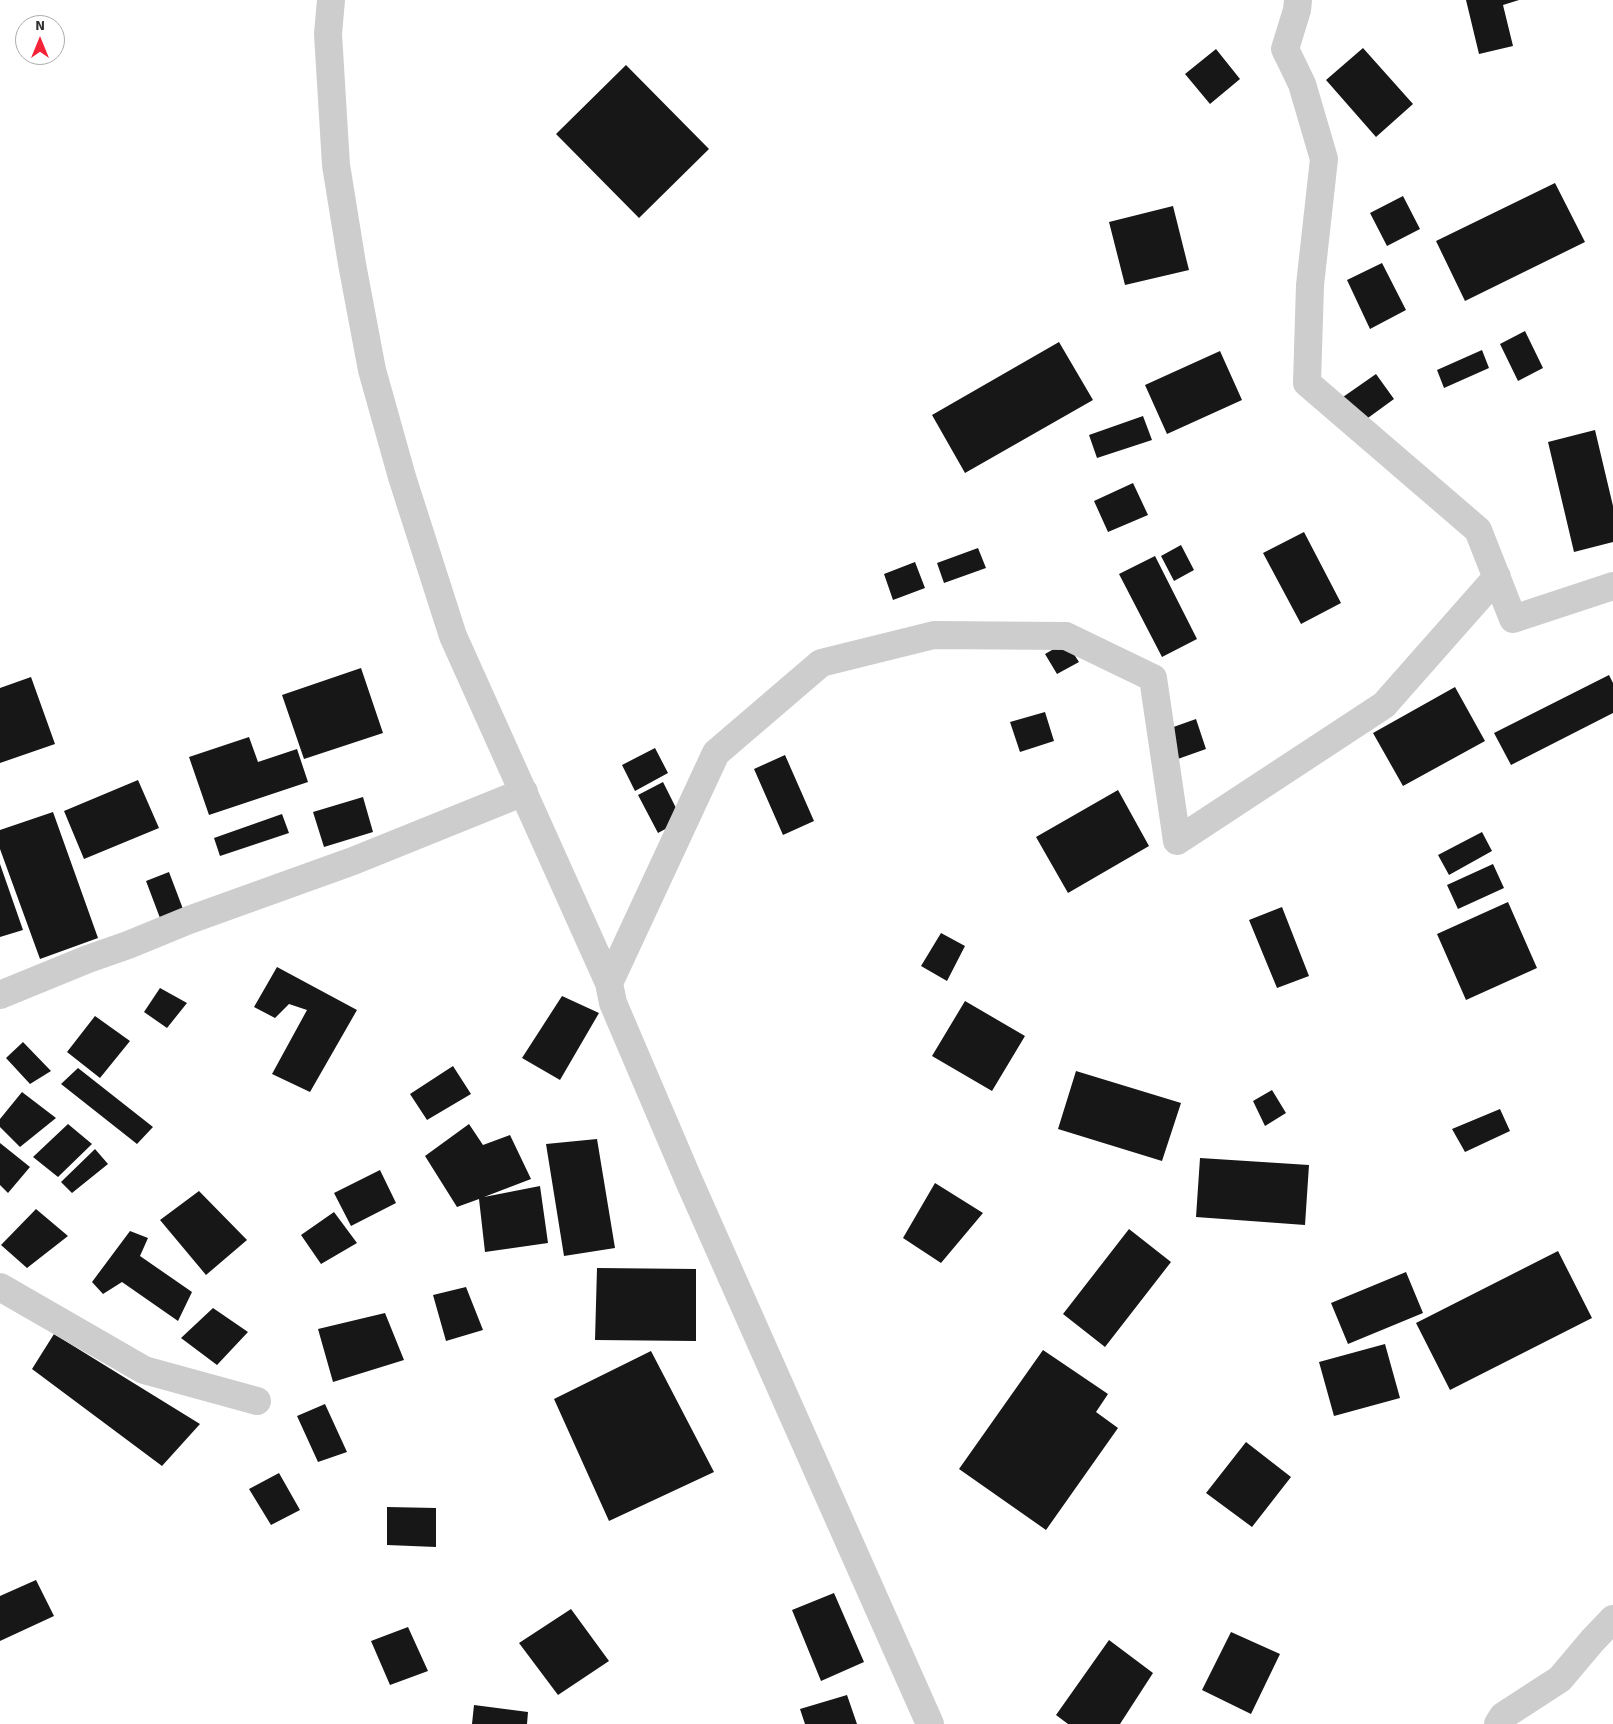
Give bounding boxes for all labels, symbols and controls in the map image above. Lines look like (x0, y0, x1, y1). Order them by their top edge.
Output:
north arrow (15, 15, 65, 65)
text: N (35, 17, 45, 34)

